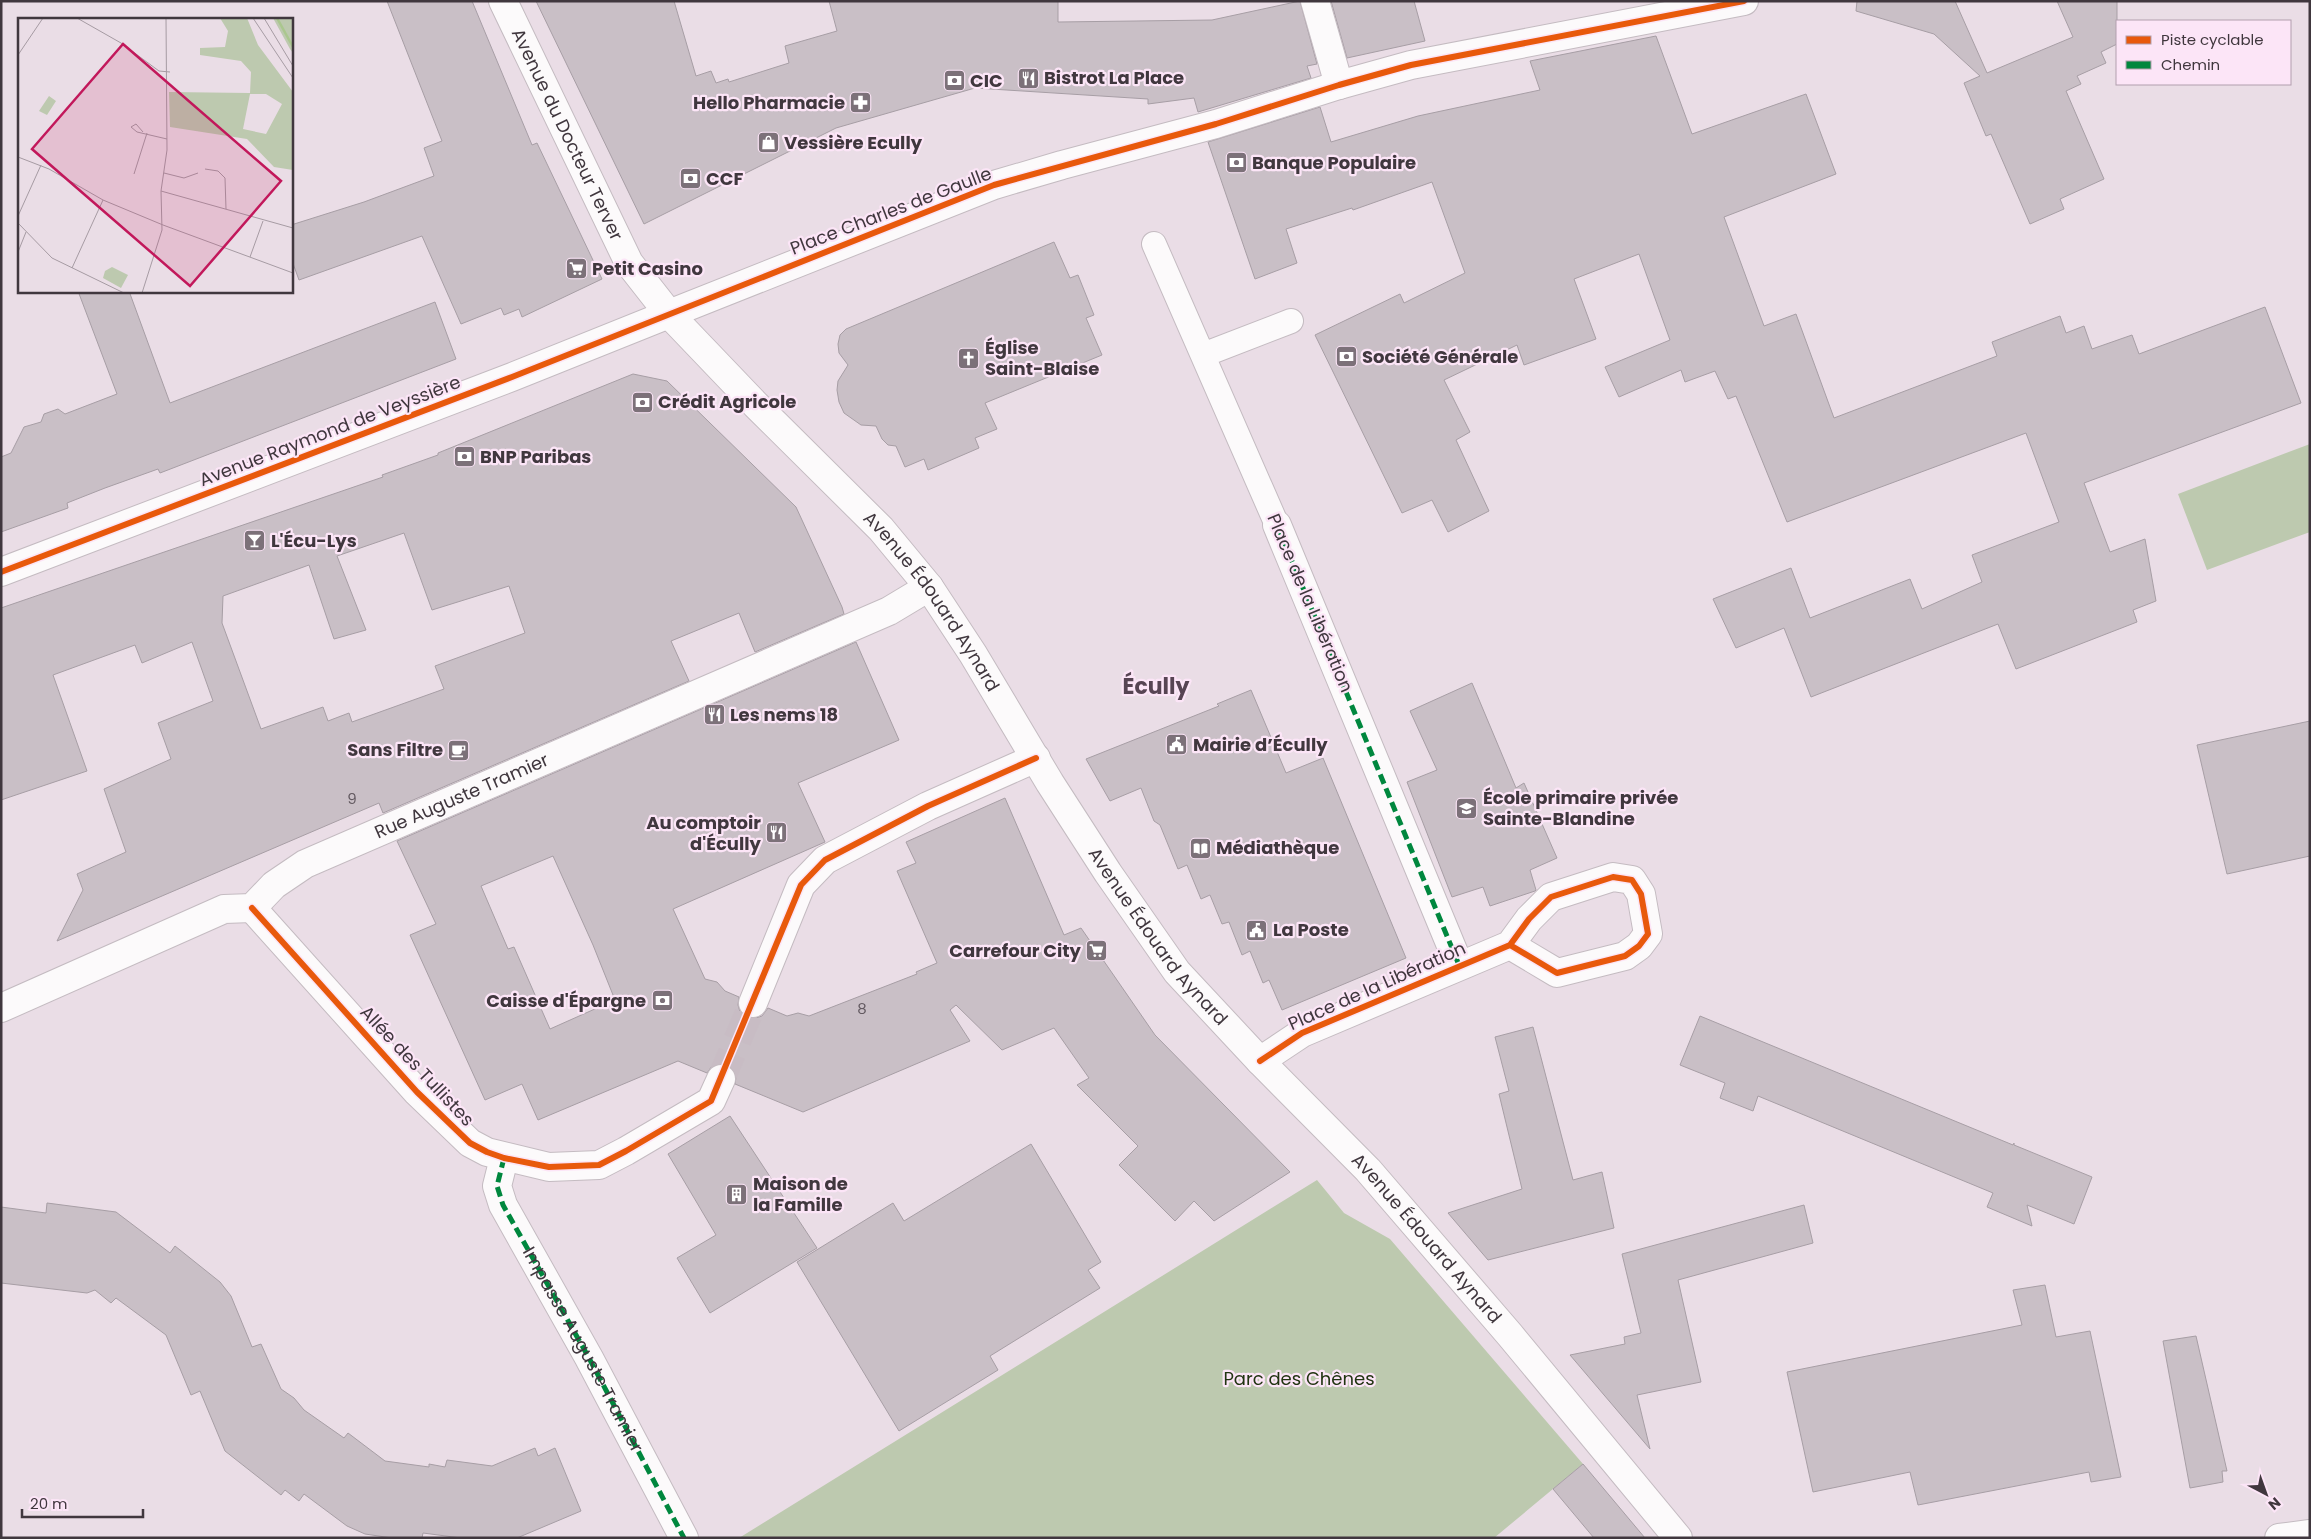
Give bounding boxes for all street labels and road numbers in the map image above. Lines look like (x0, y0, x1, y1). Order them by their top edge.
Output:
street label: Avenue du Docteur Terver (506, 24, 629, 245)
street label: Place Charles de Gaulle (787, 161, 995, 261)
street label: Avenue Raymond de Veyssière (196, 369, 464, 492)
street label: Avenue Édouard Aynard (858, 505, 1006, 696)
street label: Place de la Libération (1261, 510, 1359, 696)
street label: Rue Auguste Tramier (371, 747, 553, 844)
street label: Avenue Édouard Aynard (1083, 842, 1234, 1031)
street label: Place de la Libération (1284, 935, 1470, 1036)
street label: Allée des Tullistes (355, 1000, 480, 1131)
street label: Avenue Édouard Aynard (1346, 1147, 1508, 1328)
street label: Impasse Auguste Tramier (517, 1242, 650, 1457)

